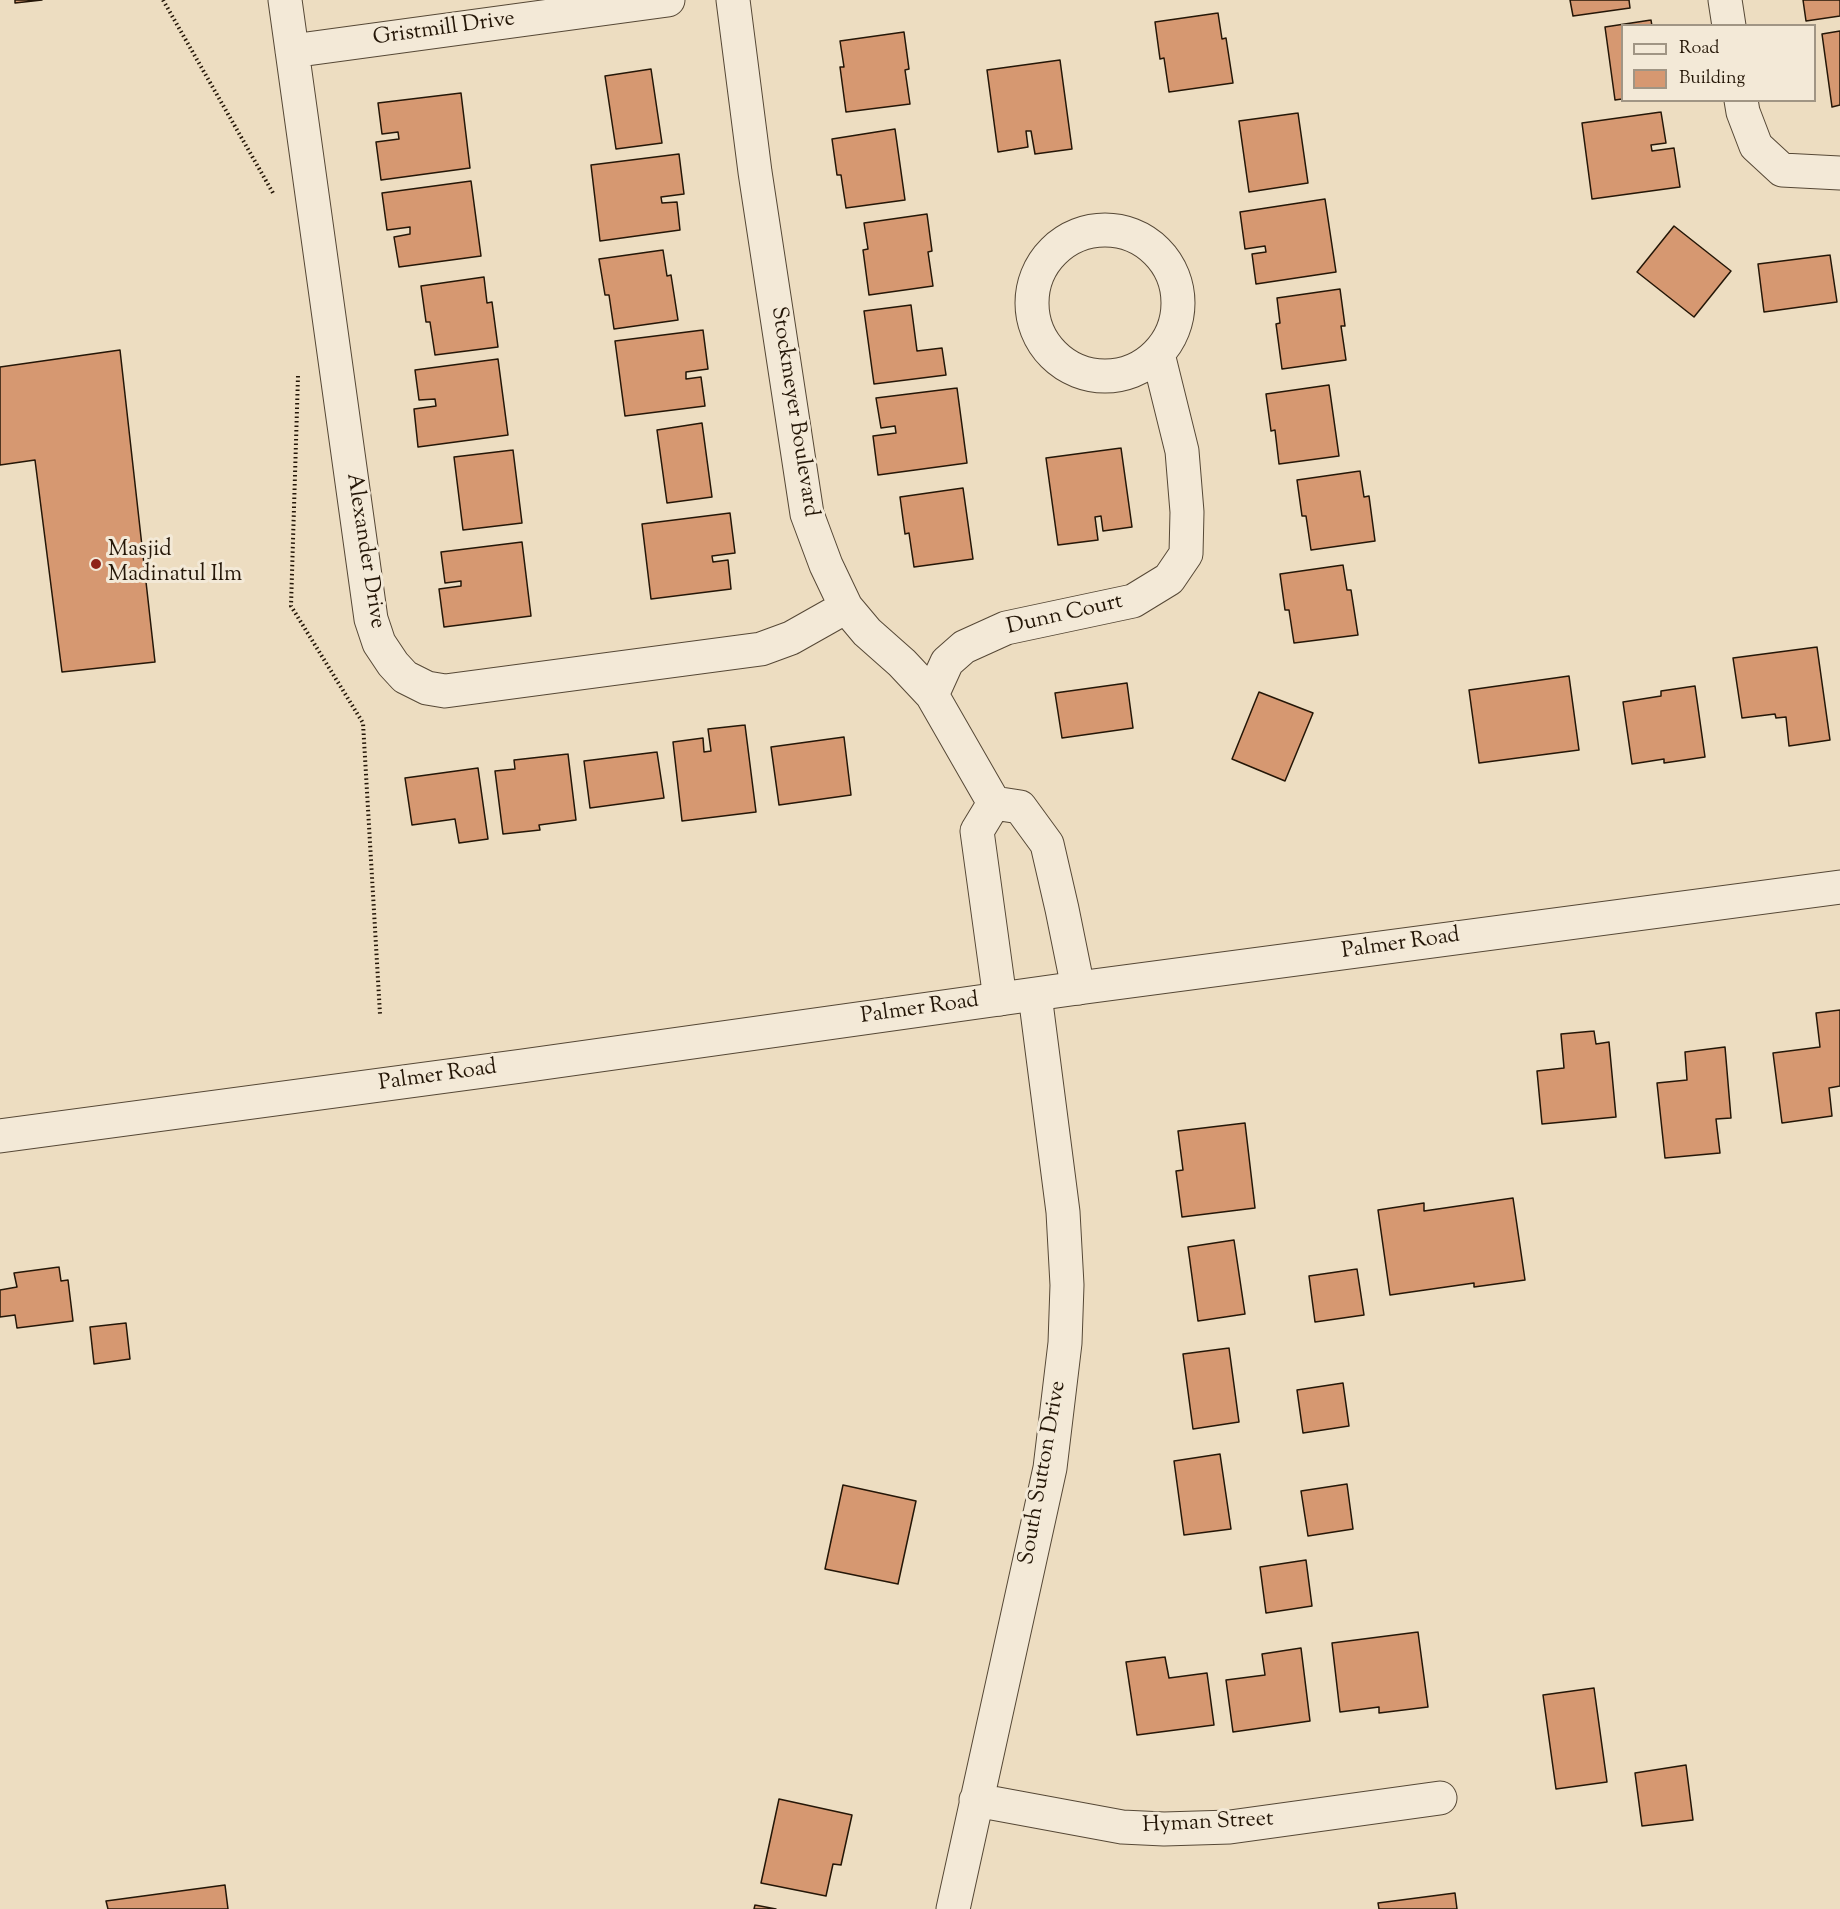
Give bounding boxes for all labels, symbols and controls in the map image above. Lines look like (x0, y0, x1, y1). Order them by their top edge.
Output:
street label: Gristmill Drive (371, 7, 517, 53)
legend (1621, 24, 1816, 102)
text: Road (1679, 36, 1719, 62)
text: Building (1679, 66, 1745, 92)
street label: Stockmeyer Boulevard (763, 305, 823, 519)
street label: Alexander Drive (339, 471, 389, 631)
place label: Masjid Madinatul Ilm (108, 538, 242, 590)
marker: Masjid Madinatul Ilm (89, 557, 103, 571)
street label: Dunn Court (1004, 590, 1126, 642)
street label: Palmer Road (1340, 924, 1462, 966)
street label: Palmer Road (859, 989, 981, 1031)
street label: Palmer Road (377, 1056, 499, 1098)
street label: South Sutton Drive (1015, 1379, 1073, 1567)
street label: Hyman Street (1142, 1807, 1274, 1841)

